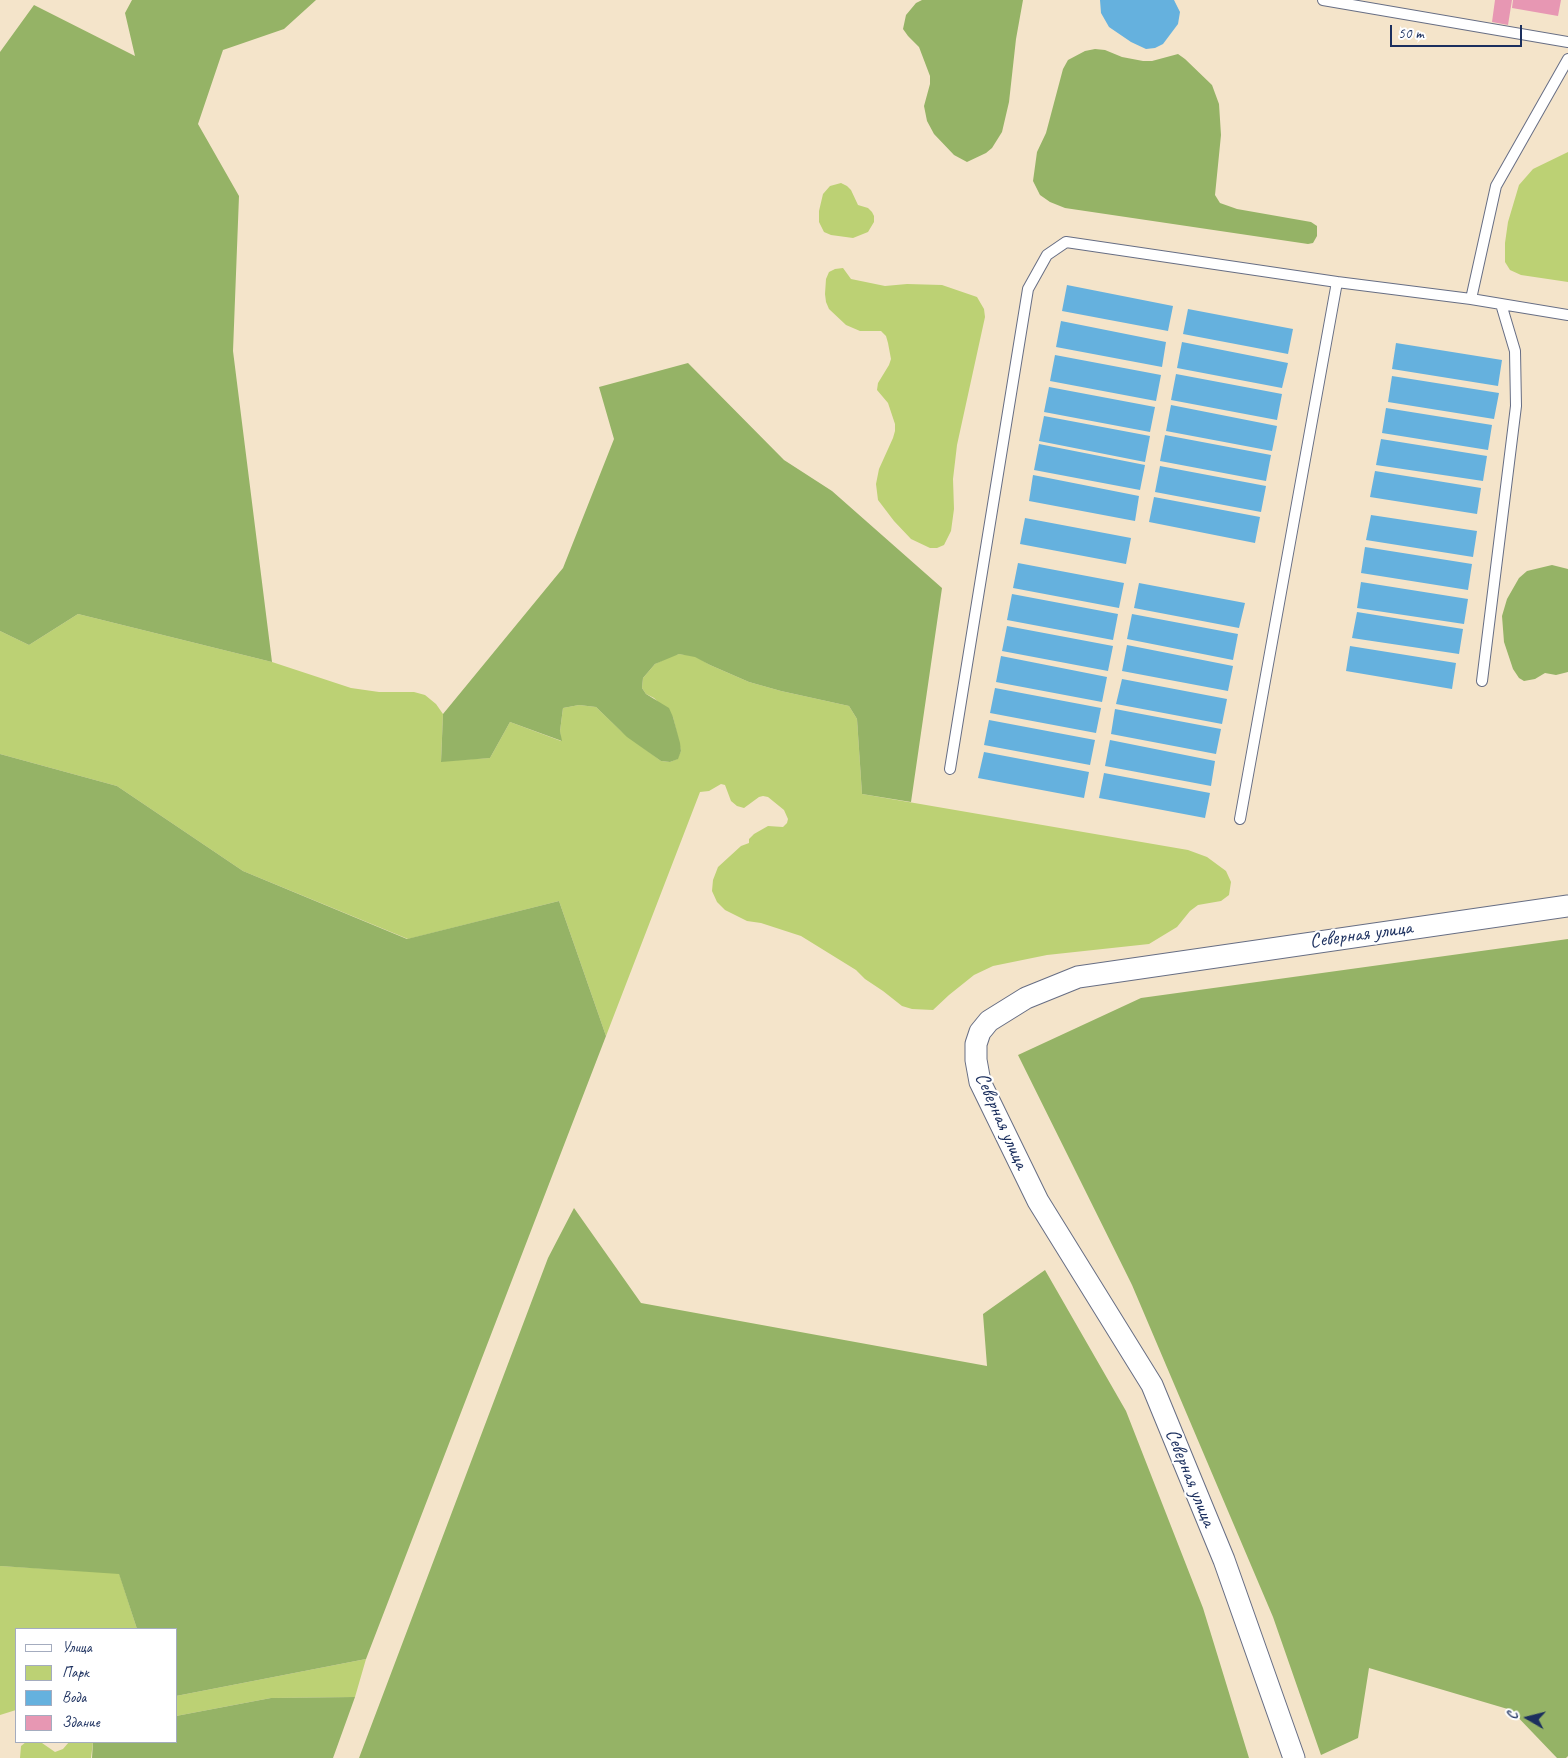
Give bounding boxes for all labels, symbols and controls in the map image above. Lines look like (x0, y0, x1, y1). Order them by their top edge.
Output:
scale bar (1393, 15, 1526, 47)
text: 50 m (1398, 24, 1424, 43)
street label: Северная улица (1308, 916, 1414, 954)
street label: Северная улица (969, 1069, 1033, 1173)
street label: Северная улица (1160, 1426, 1220, 1530)
legend (15, 1628, 178, 1743)
text: Улица (62, 1638, 92, 1657)
text: Парк (62, 1663, 89, 1682)
text: Вода (62, 1688, 86, 1707)
north arrow (1503, 1693, 1553, 1743)
text: С (1504, 1711, 1522, 1720)
text: Здание (62, 1713, 100, 1732)

